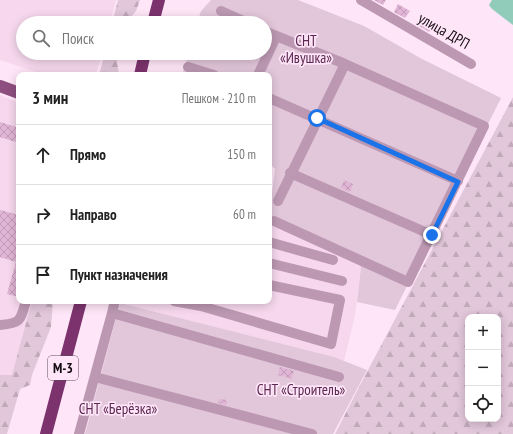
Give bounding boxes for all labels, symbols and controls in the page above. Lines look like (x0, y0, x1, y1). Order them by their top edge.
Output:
street label: улица ДРП (415, 8, 473, 53)
search box (16, 16, 272, 60)
icon: search (30, 27, 52, 49)
text: Поиск (62, 29, 94, 48)
park label: СНТ «Ивушка» (280, 31, 332, 67)
text: 3 мин (32, 87, 68, 109)
text: Пешком · 210 m (182, 90, 256, 107)
route start (308, 109, 326, 127)
icon: ahead (32, 144, 54, 166)
text: Прямо (70, 145, 106, 164)
text: 150 m (227, 146, 256, 163)
icon: right (32, 204, 54, 226)
text: Направо (70, 205, 117, 224)
text: 60 m (233, 206, 256, 223)
route end (423, 226, 441, 244)
icon: arrive (32, 264, 54, 286)
text: Пункт назначения (70, 265, 168, 284)
map controls (465, 314, 501, 422)
button: + (465, 314, 501, 350)
button: − (465, 350, 501, 386)
road number: М-3 (48, 356, 78, 380)
park label: СНТ «Строитель» (257, 380, 346, 399)
button: locate (465, 386, 501, 422)
park label: СНТ «Берёзка» (79, 399, 157, 418)

